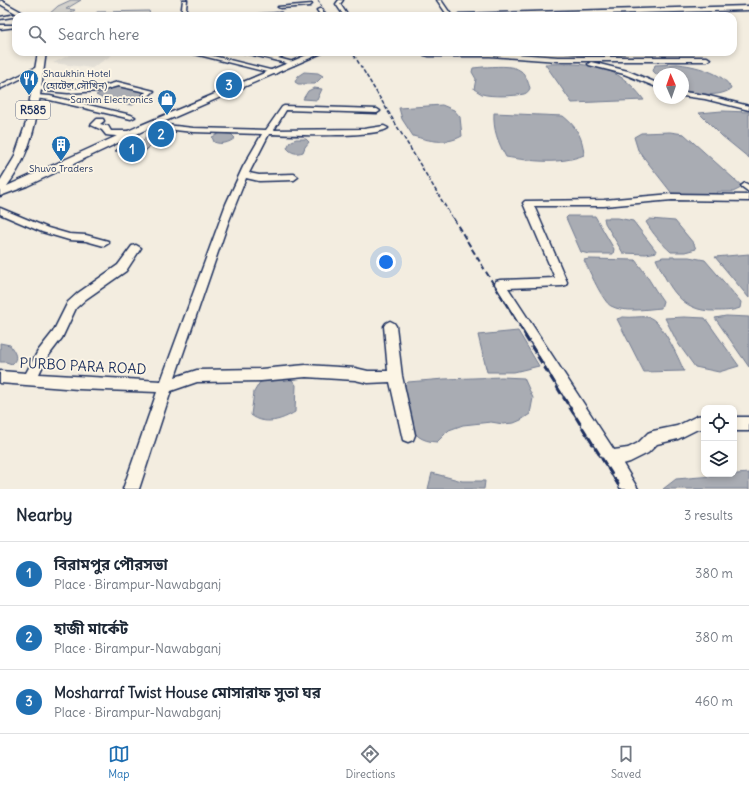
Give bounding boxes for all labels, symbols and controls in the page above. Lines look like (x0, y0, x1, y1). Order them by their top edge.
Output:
search box (12, 12, 737, 56)
icon: search (26, 23, 48, 45)
text: Search here (58, 25, 139, 44)
place label: Shaukhin Hotel (হোটেল সৌখিন) (43, 67, 111, 92)
restaurant icon: Shaukhin Hotel (হোটেল সৌখিন) (18, 68, 40, 96)
north arrow (653, 68, 689, 104)
pin: 3 (216, 70, 242, 100)
shop icon: Samim Electronics (156, 88, 178, 116)
place label: Samim Electronics (70, 93, 153, 106)
road number: R585 (16, 101, 50, 119)
pin: 2 (148, 119, 174, 149)
building icon: Shuvo Traders (50, 134, 72, 162)
pin: 1 (119, 134, 145, 164)
place label: Shuvo Traders (29, 162, 93, 175)
your location (376, 252, 396, 272)
street label: PURBO PARA ROAD (19, 354, 147, 378)
map controls (701, 405, 737, 477)
button: locate (701, 405, 737, 441)
button: layers (701, 441, 737, 477)
text: Nearby (16, 504, 72, 526)
text: 3 results (684, 507, 733, 524)
text: বিরামপুর পৌরসভা (54, 555, 168, 574)
text: 1 (26, 565, 32, 582)
text: 380 m (695, 565, 733, 582)
text: Place · Birampur-Nawabganj (54, 576, 221, 593)
text: হাজী মার্কেট (54, 619, 128, 638)
text: 2 (25, 629, 33, 646)
text: 380 m (695, 629, 733, 646)
text: Place · Birampur-Nawabganj (54, 640, 221, 657)
text: Mosharraf Twist House মোসারাফ সুতা ঘর (54, 683, 321, 702)
text: 3 (25, 693, 33, 710)
text: 460 m (695, 693, 733, 710)
text: Place · Birampur-Nawabganj (54, 704, 221, 721)
tab: Map (108, 743, 130, 781)
tab: Directions (346, 743, 395, 781)
tab: Saved (611, 743, 641, 781)

